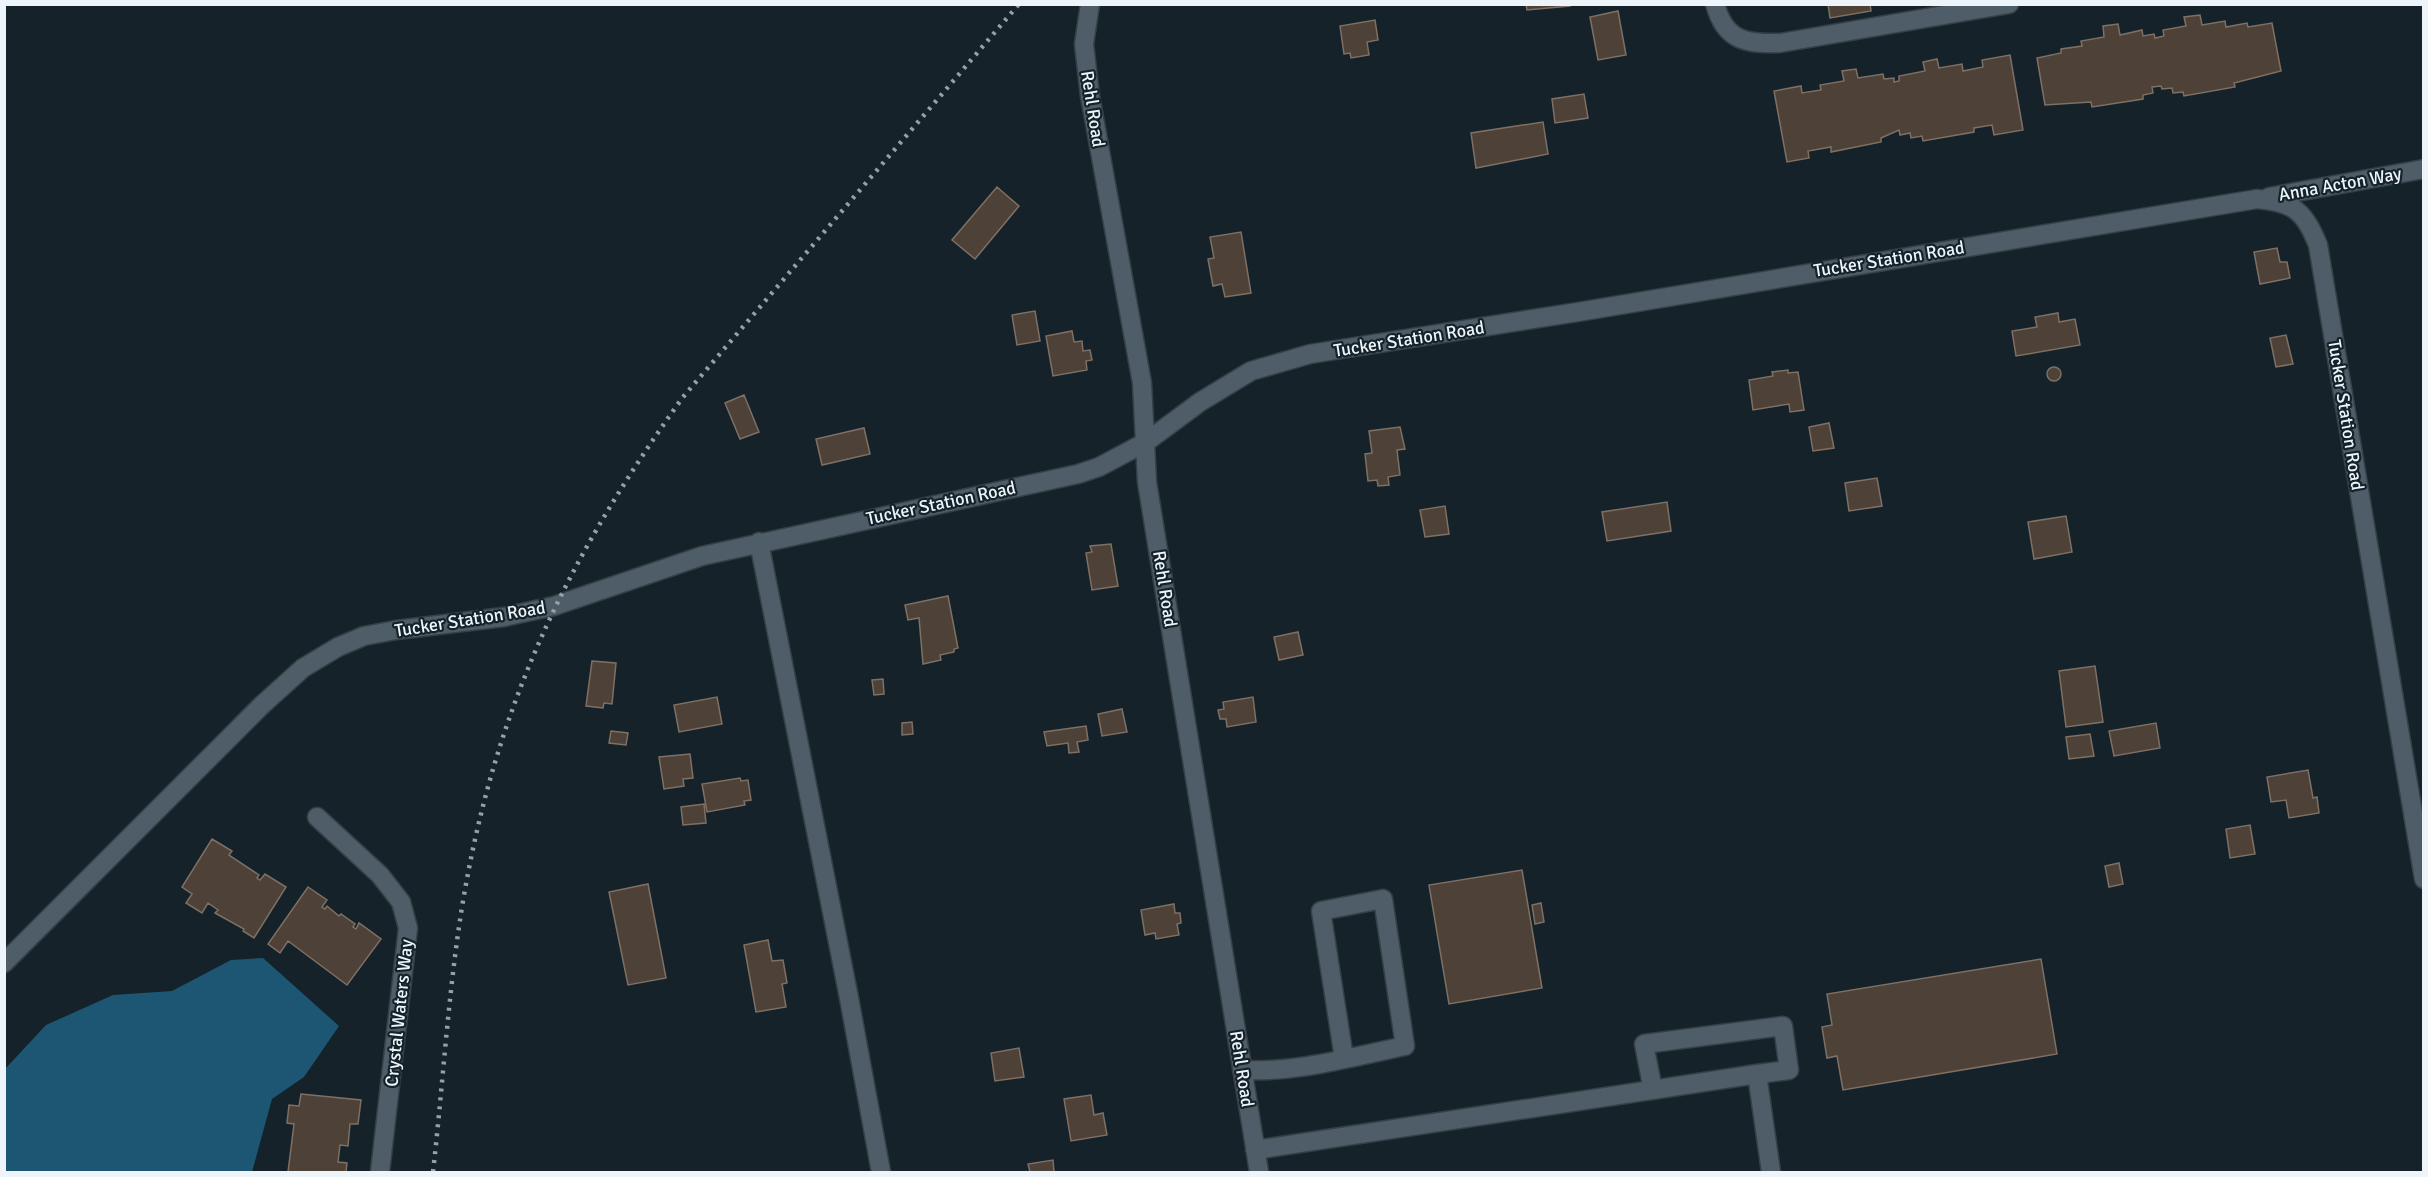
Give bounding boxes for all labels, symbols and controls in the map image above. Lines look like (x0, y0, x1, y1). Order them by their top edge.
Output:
street label: Rehl Road (1076, 69, 1110, 149)
street label: Anna Acton Way (2277, 162, 2404, 206)
street label: Tucker Station Road (1812, 236, 1966, 282)
street label: Tucker Station Road (1332, 316, 1486, 362)
street label: Tucker Station Road (2323, 338, 2369, 492)
street label: Tucker Station Road (864, 476, 1018, 530)
street label: Rehl Road (1148, 549, 1182, 629)
street label: Tucker Station Road (393, 596, 547, 642)
street label: Crystal Waters Way (380, 938, 418, 1088)
street label: Rehl Road (1225, 1029, 1259, 1109)

